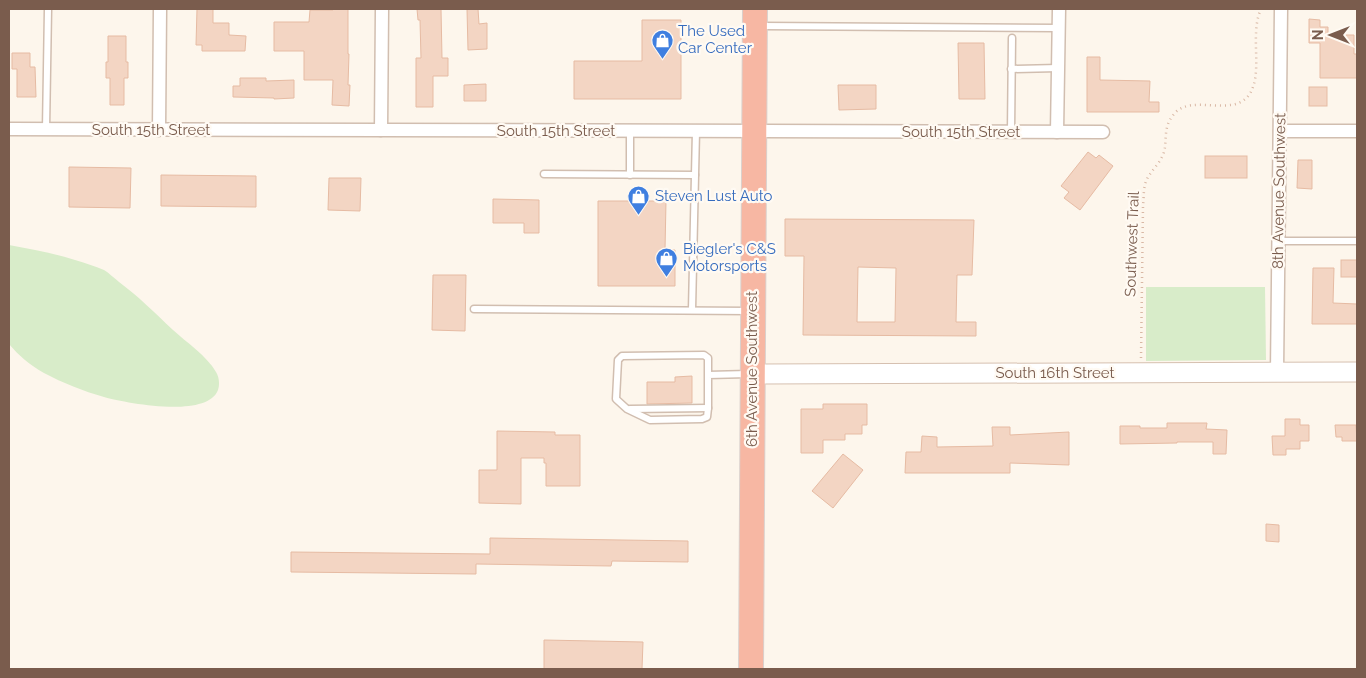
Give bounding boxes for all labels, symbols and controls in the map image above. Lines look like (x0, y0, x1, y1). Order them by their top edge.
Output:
north arrow (1306, 10, 1356, 60)
place label: The Used Car Center (678, 22, 753, 57)
shop icon: The Used Car Center (650, 28, 674, 59)
text: N (1310, 30, 1326, 40)
street label: 8th Avenue Southwest (1269, 113, 1289, 269)
street label: South 15th Street (92, 121, 210, 139)
street label: South 15th Street (497, 122, 615, 140)
street label: South 15th Street (902, 123, 1020, 141)
shop icon: Steven Lust Auto (627, 184, 651, 215)
place label: Steven Lust Auto (655, 187, 773, 205)
street label: Southwest Trail (1121, 190, 1143, 297)
place label: Biegler's C&S Motorsports (683, 240, 776, 275)
shop icon: Biegler's C&S Motorsports (655, 246, 679, 277)
street label: 6th Avenue Southwest (743, 291, 761, 447)
street label: South 16th Street (995, 364, 1115, 382)

